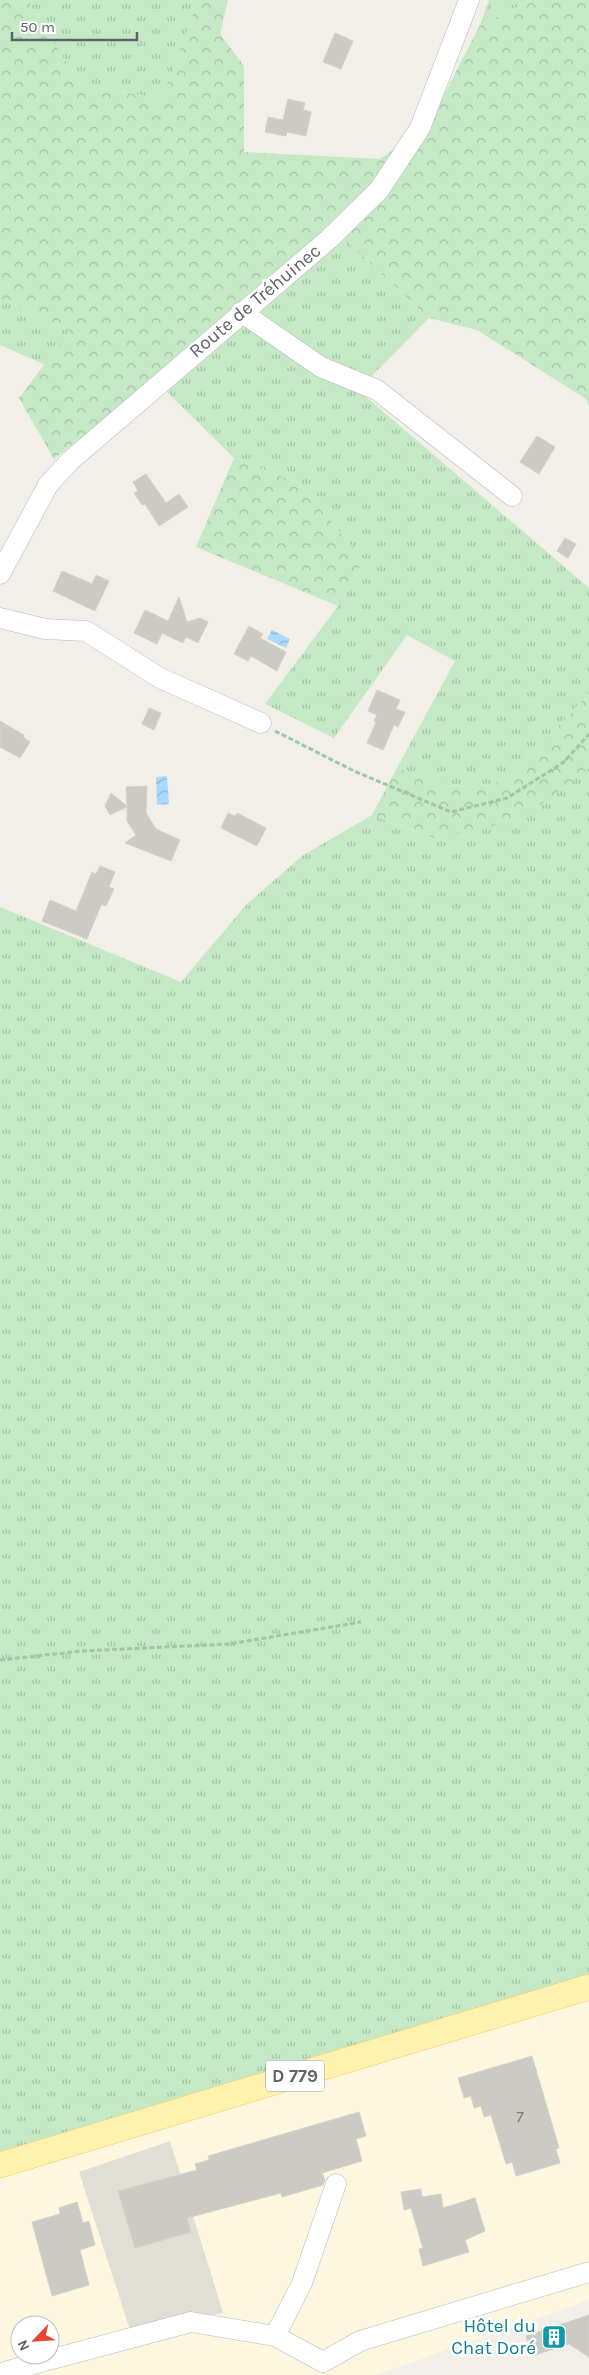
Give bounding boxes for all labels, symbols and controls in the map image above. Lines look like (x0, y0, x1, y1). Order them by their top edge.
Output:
scale bar (12, 10, 138, 42)
text: 50 m (20, 18, 55, 36)
street label: Route de Tréhuinec (185, 240, 325, 362)
road number: D 779 (266, 2060, 324, 2092)
house number: 7 (516, 2107, 524, 2126)
north arrow (10, 2315, 60, 2365)
place label: Hôtel du Chat Doré (451, 2315, 536, 2359)
building icon: Hôtel du Chat Doré (541, 2324, 567, 2350)
text: N (14, 2337, 33, 2353)

